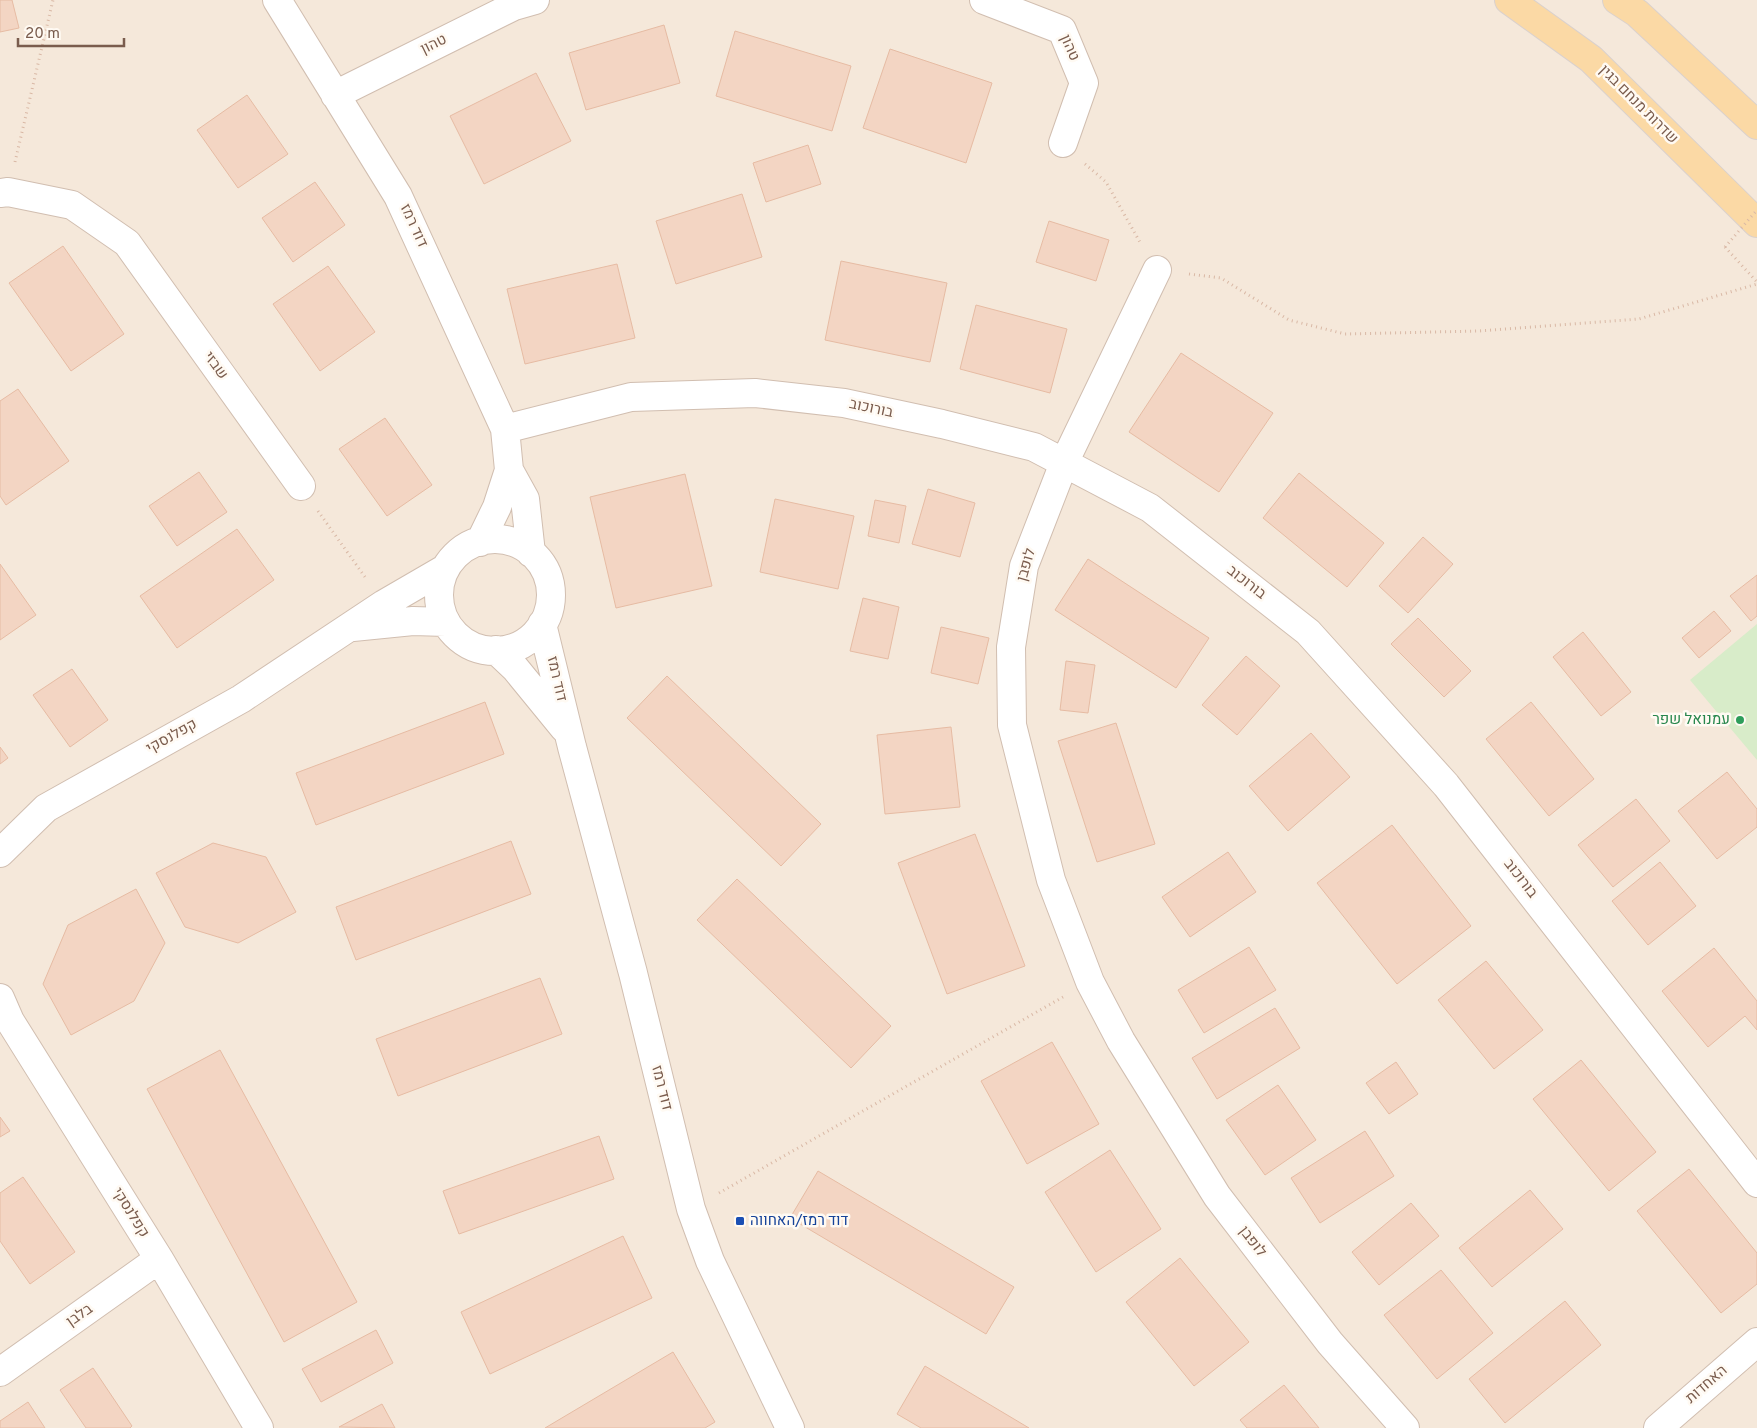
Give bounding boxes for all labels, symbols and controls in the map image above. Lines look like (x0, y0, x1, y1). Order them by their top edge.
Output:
scale bar (18, 15, 124, 47)
text: 20 m (25, 25, 60, 44)
street label: טהון (418, 31, 450, 59)
street label: טהון (1055, 32, 1083, 64)
street label: שדרות מנחם בגין (1594, 61, 1682, 149)
street label: דוד רמז (395, 201, 431, 251)
street label: שבזי (199, 348, 231, 384)
street label: בורוכוב (847, 395, 895, 423)
street label: לופבן (1013, 546, 1041, 584)
street label: בורוכוב (1223, 562, 1269, 604)
street label: דוד רמז (542, 655, 570, 704)
place label: עמנואל שפר (1652, 711, 1730, 730)
marker: עמנואל שפר (1734, 714, 1746, 726)
street label: קפלנסקי (143, 715, 201, 759)
street label: בורוכוב (1499, 856, 1541, 902)
street label: דוד רמז (646, 1063, 676, 1113)
street label: קפלנסקי (107, 1185, 153, 1241)
place label: דוד רמז/האחווה (750, 1212, 849, 1231)
marker: דוד רמז/האחווה (734, 1215, 746, 1227)
street label: לופבן (1234, 1223, 1270, 1261)
street label: בלבן (63, 1300, 97, 1332)
street label: האחדות (1682, 1362, 1732, 1408)

